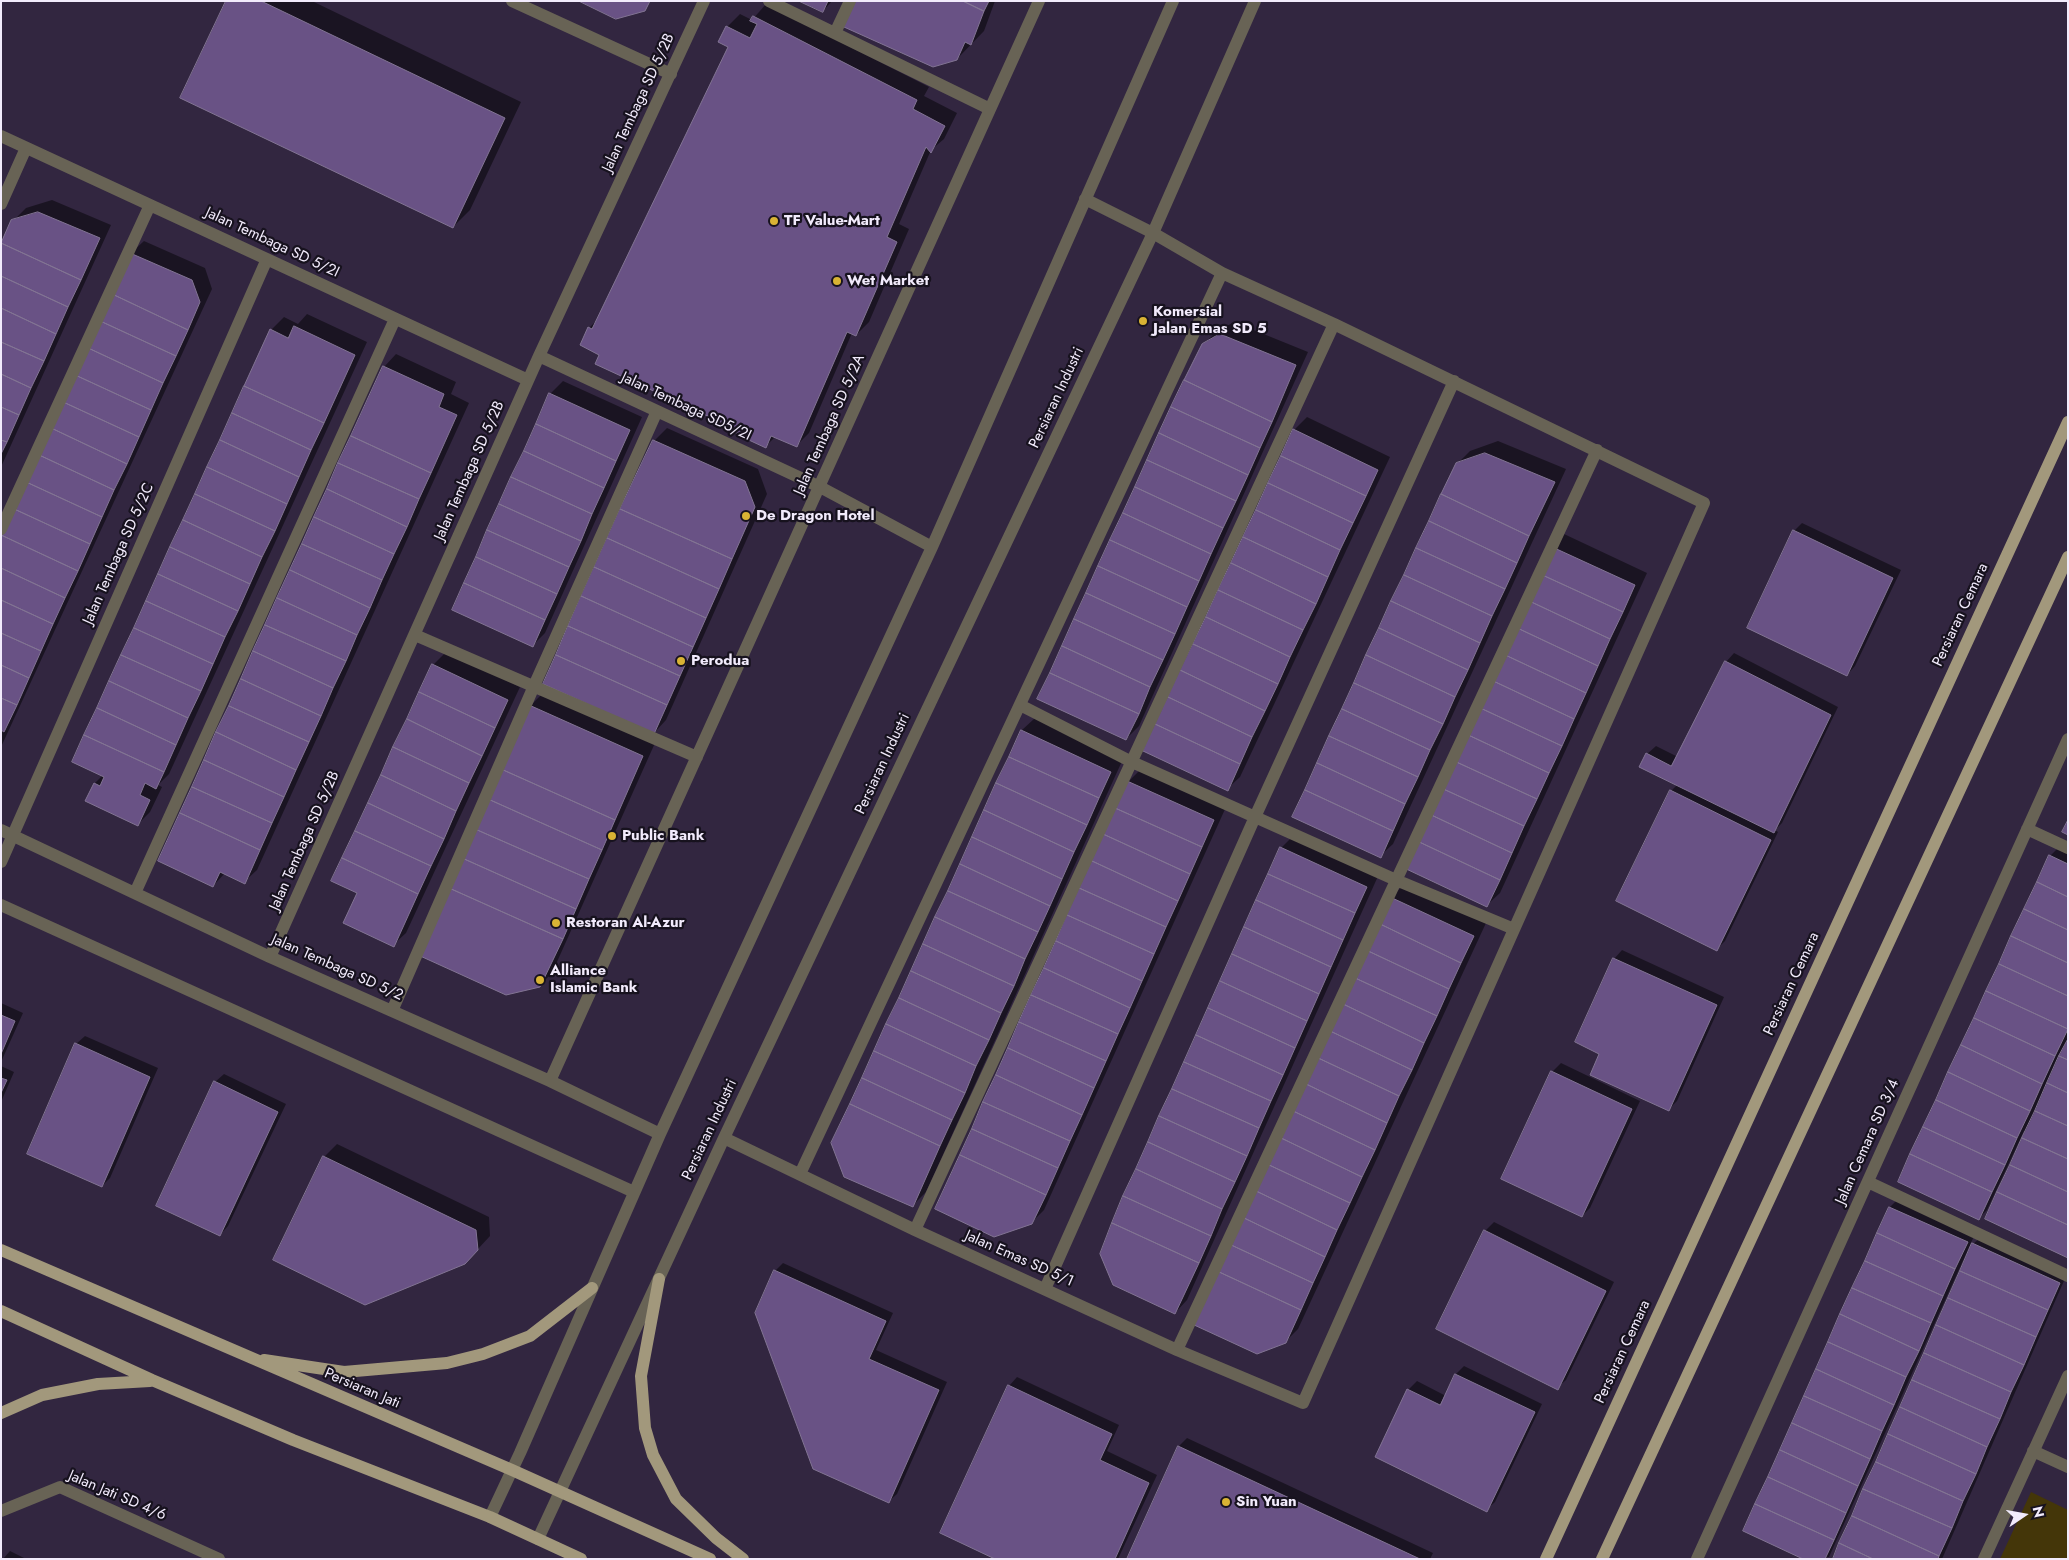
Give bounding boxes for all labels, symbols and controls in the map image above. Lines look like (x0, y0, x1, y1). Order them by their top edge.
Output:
street label: Jalan Tembaga SD 5/2B (599, 31, 679, 175)
street label: Jalan Tembaga SD 5/2I (202, 204, 342, 282)
place label: TF Value-Mart (784, 212, 880, 230)
marker: TF Value-Mart (768, 215, 780, 227)
place label: Wet Market (847, 272, 929, 290)
marker: Wet Market (831, 275, 843, 287)
place label: Komersial Jalan Emas SD 5 (1153, 303, 1267, 338)
marker: Komersial Jalan Emas SD 5 (1137, 315, 1149, 327)
street label: Persiaran Industri (1026, 345, 1088, 451)
street label: Jalan Tembaga SD 5/2A (791, 352, 869, 498)
street label: Jalan Tembaga SD5/2I (618, 369, 754, 445)
street label: Jalan Tembaga SD 5/2B (431, 398, 509, 544)
street label: Jalan Tembaga SD 5/2C (80, 481, 158, 627)
place label: De Dragon Hotel (756, 507, 875, 525)
marker: De Dragon Hotel (740, 510, 752, 522)
street label: Persiaran Cemara (1929, 561, 1993, 669)
place label: Perodua (691, 652, 749, 670)
marker: Perodua (675, 655, 687, 667)
street label: Persiaran Industri (852, 711, 914, 817)
street label: Jalan Tembaga SD 5/2B (266, 768, 344, 914)
place label: Public Bank (622, 827, 704, 845)
marker: Public Bank (606, 830, 618, 842)
place label: Restoran Al-Azur (566, 914, 685, 932)
marker: Restoran Al-Azur (550, 917, 562, 929)
street label: Persiaran Cemara (1760, 930, 1824, 1038)
street label: Jalan Tembaga SD 5/2 (268, 931, 406, 1005)
place label: Alliance Islamic Bank (550, 962, 637, 997)
marker: Alliance Islamic Bank (534, 974, 546, 986)
street label: Persiaran Industri (679, 1077, 741, 1183)
street label: Jalan Cemara SD 3/4 (1832, 1077, 1904, 1207)
street label: Jalan Emas SD 5/1 (962, 1227, 1076, 1291)
street label: Persiaran Cemara (1591, 1298, 1655, 1406)
street label: Persiaran Jati (321, 1365, 403, 1413)
street label: Jalan Jati SD 4/6 (65, 1467, 169, 1525)
north arrow (1999, 1490, 2049, 1540)
place label: Sin Yuan (1236, 1493, 1297, 1511)
marker: Sin Yuan (1220, 1496, 1232, 1508)
text: N (2028, 1504, 2050, 1519)

